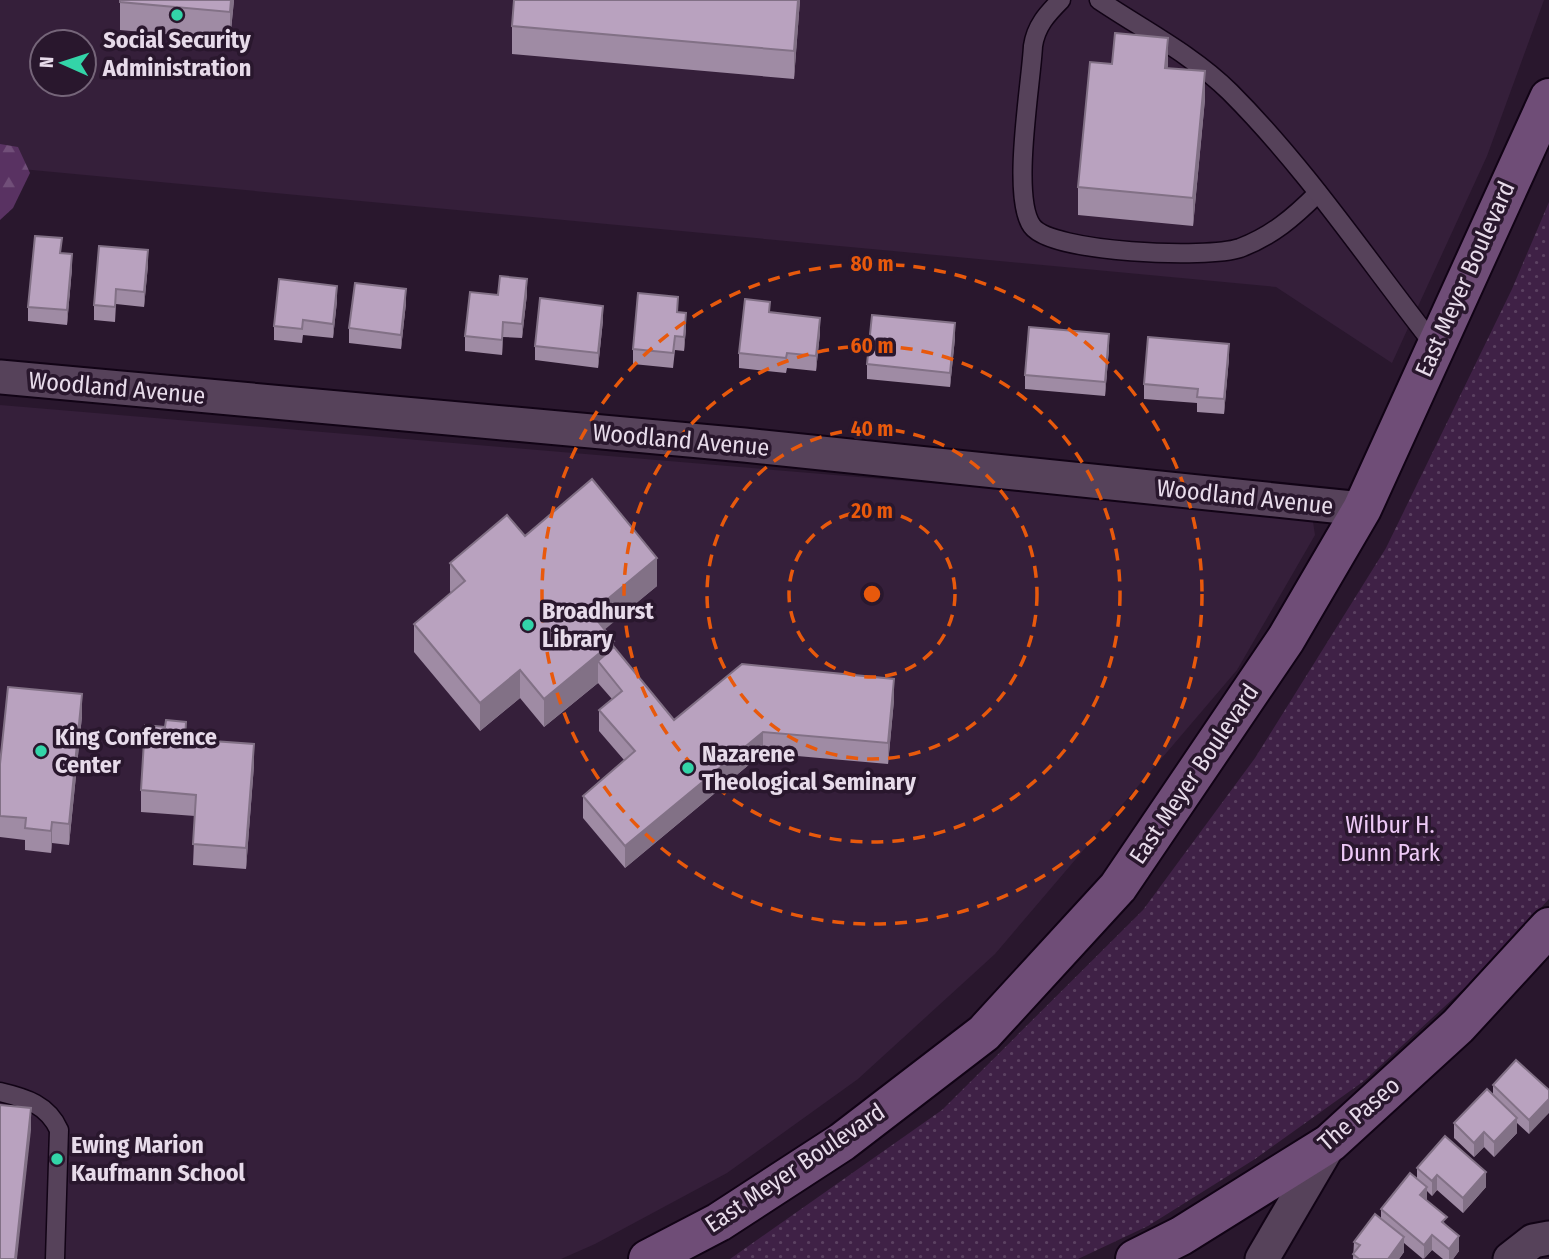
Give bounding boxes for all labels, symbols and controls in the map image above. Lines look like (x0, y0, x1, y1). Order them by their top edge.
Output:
marker: Social Security Administration (169, 7, 185, 23)
place label: Social Security Administration (102, 26, 251, 82)
north arrow (28, 28, 98, 98)
text: N (35, 56, 58, 68)
street label: East Meyer Boulevard (1409, 177, 1521, 381)
text: 80 m (851, 251, 893, 277)
text: 60 m (851, 333, 893, 359)
street label: Woodland Avenue (28, 366, 206, 410)
text: 40 m (851, 416, 893, 442)
street label: Woodland Avenue (592, 418, 770, 462)
street label: Woodland Avenue (1155, 474, 1335, 520)
text: 20 m (850, 498, 893, 524)
centre of rings (860, 582, 884, 606)
place label: Broadhurst Library (542, 597, 654, 653)
marker: Broadhurst Library (520, 617, 536, 633)
street label: East Meyer Boulevard (1124, 679, 1264, 869)
place label: King Conference Center (55, 723, 217, 779)
place label: Nazarene Theological Seminary (702, 740, 917, 796)
marker: King Conference Center (33, 743, 49, 759)
marker: Nazarene Theological Seminary (680, 760, 696, 776)
park label: Wilbur H. Dunn Park (1340, 811, 1441, 867)
street label: The Paseo (1312, 1071, 1406, 1157)
street label: East Meyer Boulevard (700, 1098, 890, 1238)
place label: Ewing Marion Kaufmann School (71, 1131, 246, 1187)
marker: Ewing Marion Kaufmann School (49, 1151, 65, 1167)

